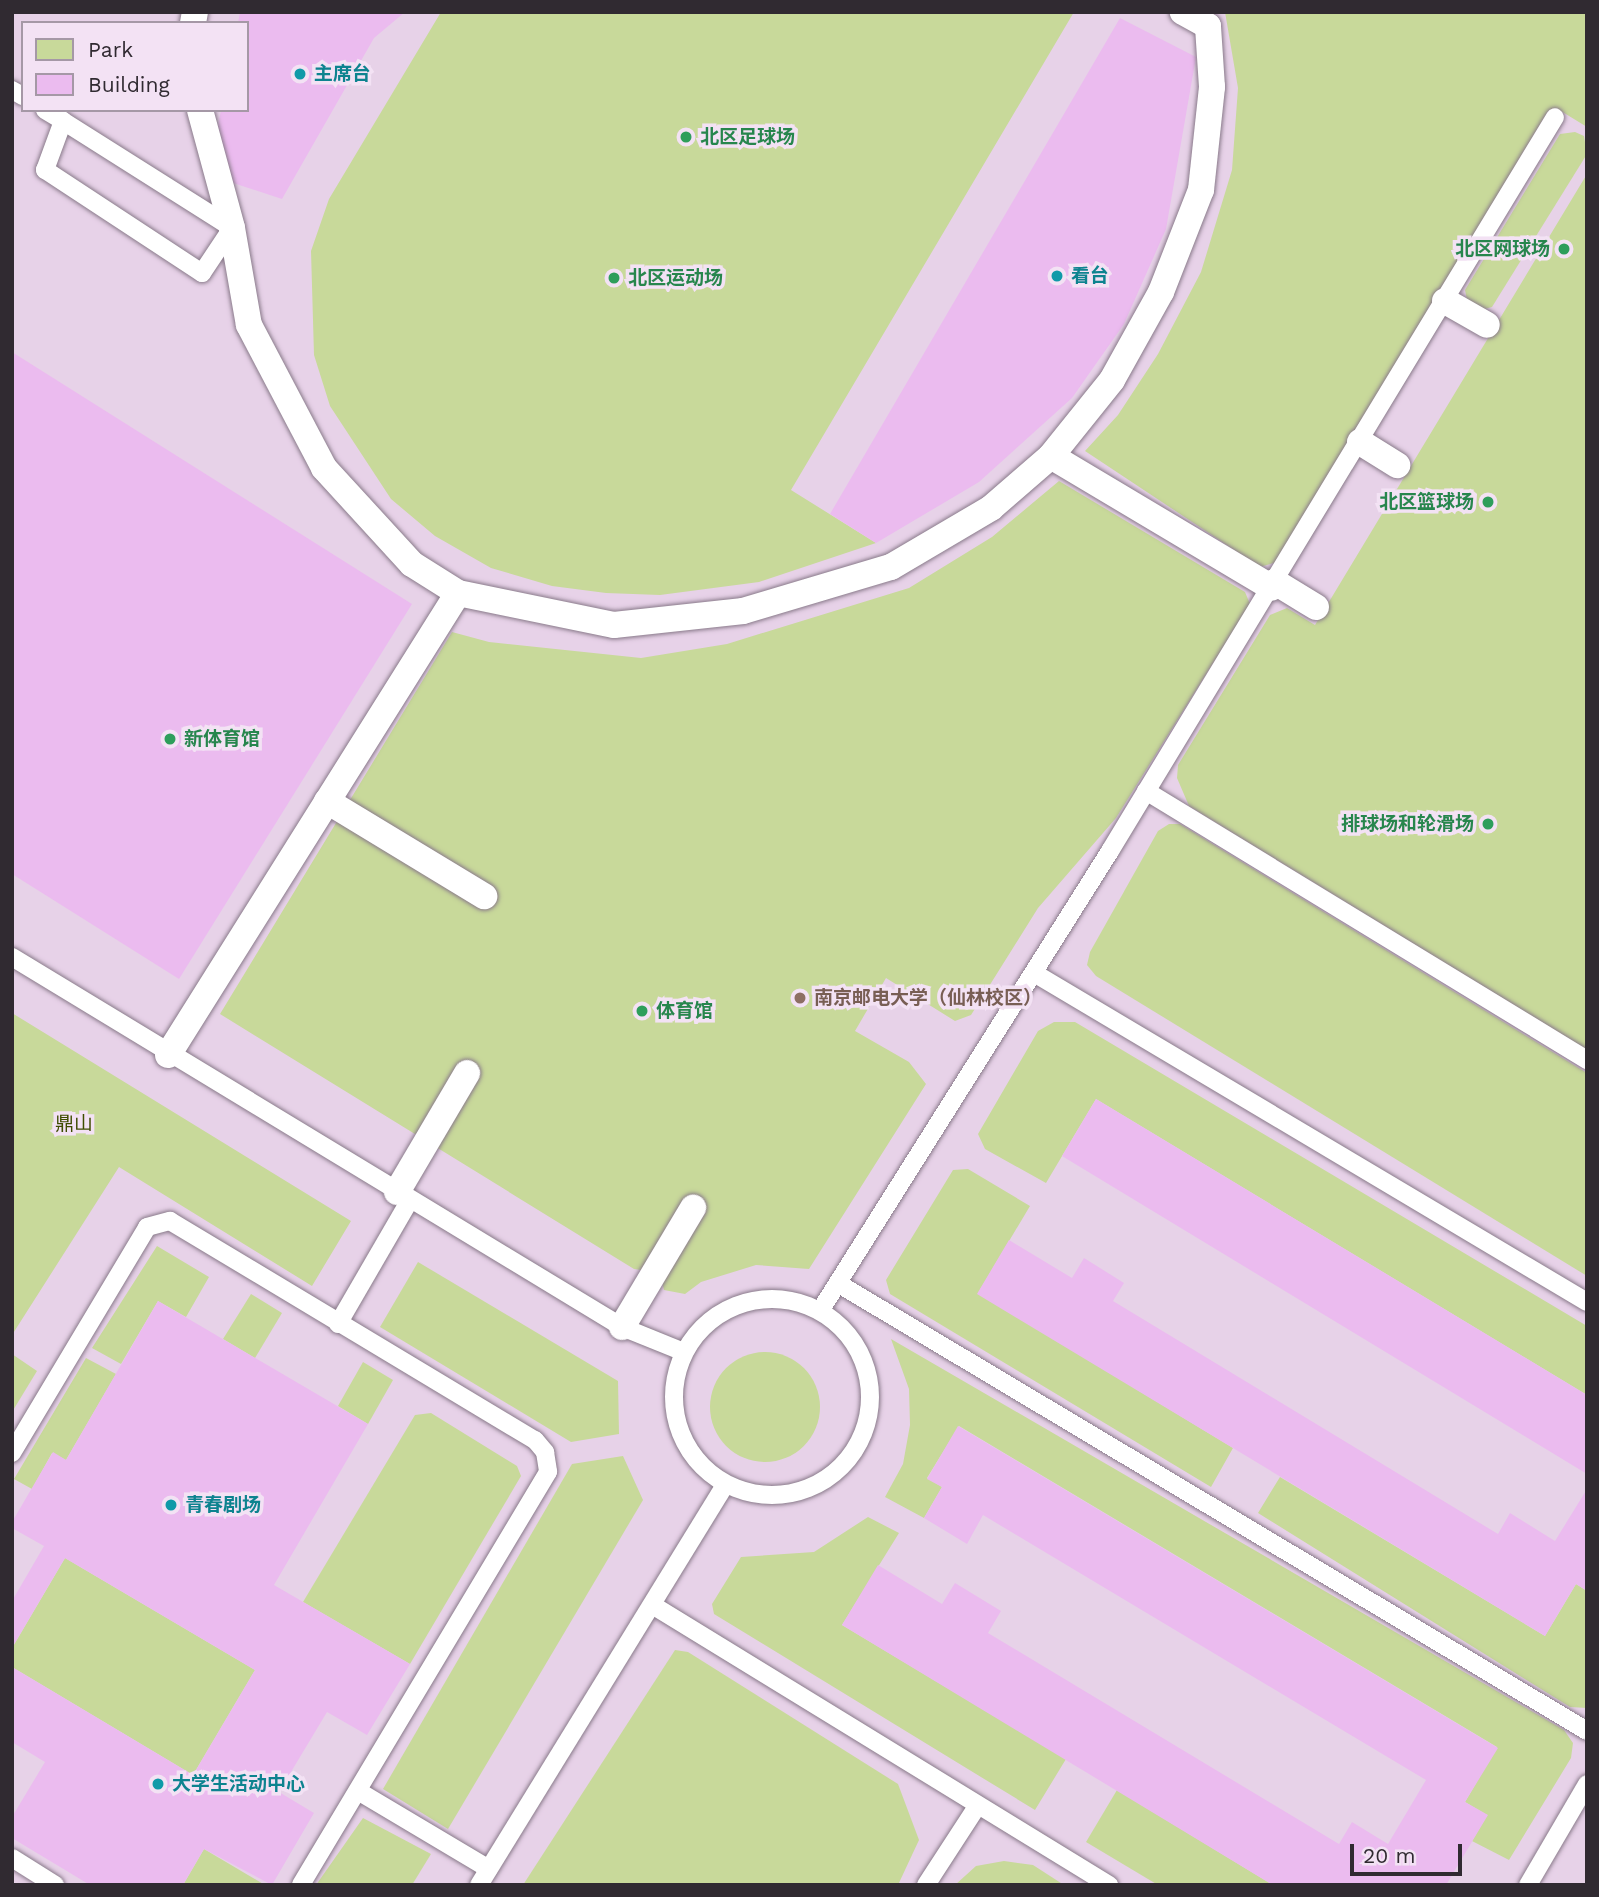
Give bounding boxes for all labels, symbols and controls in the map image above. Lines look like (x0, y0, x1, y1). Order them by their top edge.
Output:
legend (21, 21, 248, 112)
text: Park (88, 37, 133, 62)
place label: 主席台 (314, 63, 371, 85)
marker: 主席台 (292, 66, 308, 82)
text: Building (88, 72, 170, 97)
place label: 北区足球场 (700, 126, 795, 148)
marker: 北区足球场 (678, 129, 694, 145)
place label: 北区网球场 (1455, 238, 1550, 260)
marker: 北区网球场 (1556, 241, 1572, 257)
place label: 看台 (1071, 265, 1109, 287)
place label: 北区运动场 (628, 267, 723, 289)
marker: 看台 (1049, 268, 1065, 284)
marker: 北区运动场 (606, 270, 622, 286)
place label: 北区篮球场 (1379, 491, 1474, 513)
marker: 北区篮球场 (1480, 494, 1496, 510)
place label: 新体育馆 (184, 728, 260, 750)
marker: 新体育馆 (162, 731, 178, 747)
place label: 排球场和轮滑场 (1341, 813, 1474, 835)
marker: 排球场和轮滑场 (1480, 816, 1496, 832)
place label: 南京邮电大学（仙林校区） (814, 987, 1042, 1009)
marker: 南京邮电大学（仙林校区） (792, 990, 808, 1006)
place label: 体育馆 (656, 1000, 713, 1022)
marker: 体育馆 (634, 1003, 650, 1019)
park label: 鼎山 (55, 1113, 93, 1135)
place label: 青春剧场 (185, 1494, 261, 1516)
marker: 青春剧场 (163, 1497, 179, 1513)
place label: 大学生活动中心 (172, 1773, 305, 1795)
marker: 大学生活动中心 (150, 1776, 166, 1792)
scale bar (1354, 1830, 1466, 1874)
text: 20 m (1363, 1843, 1415, 1868)

